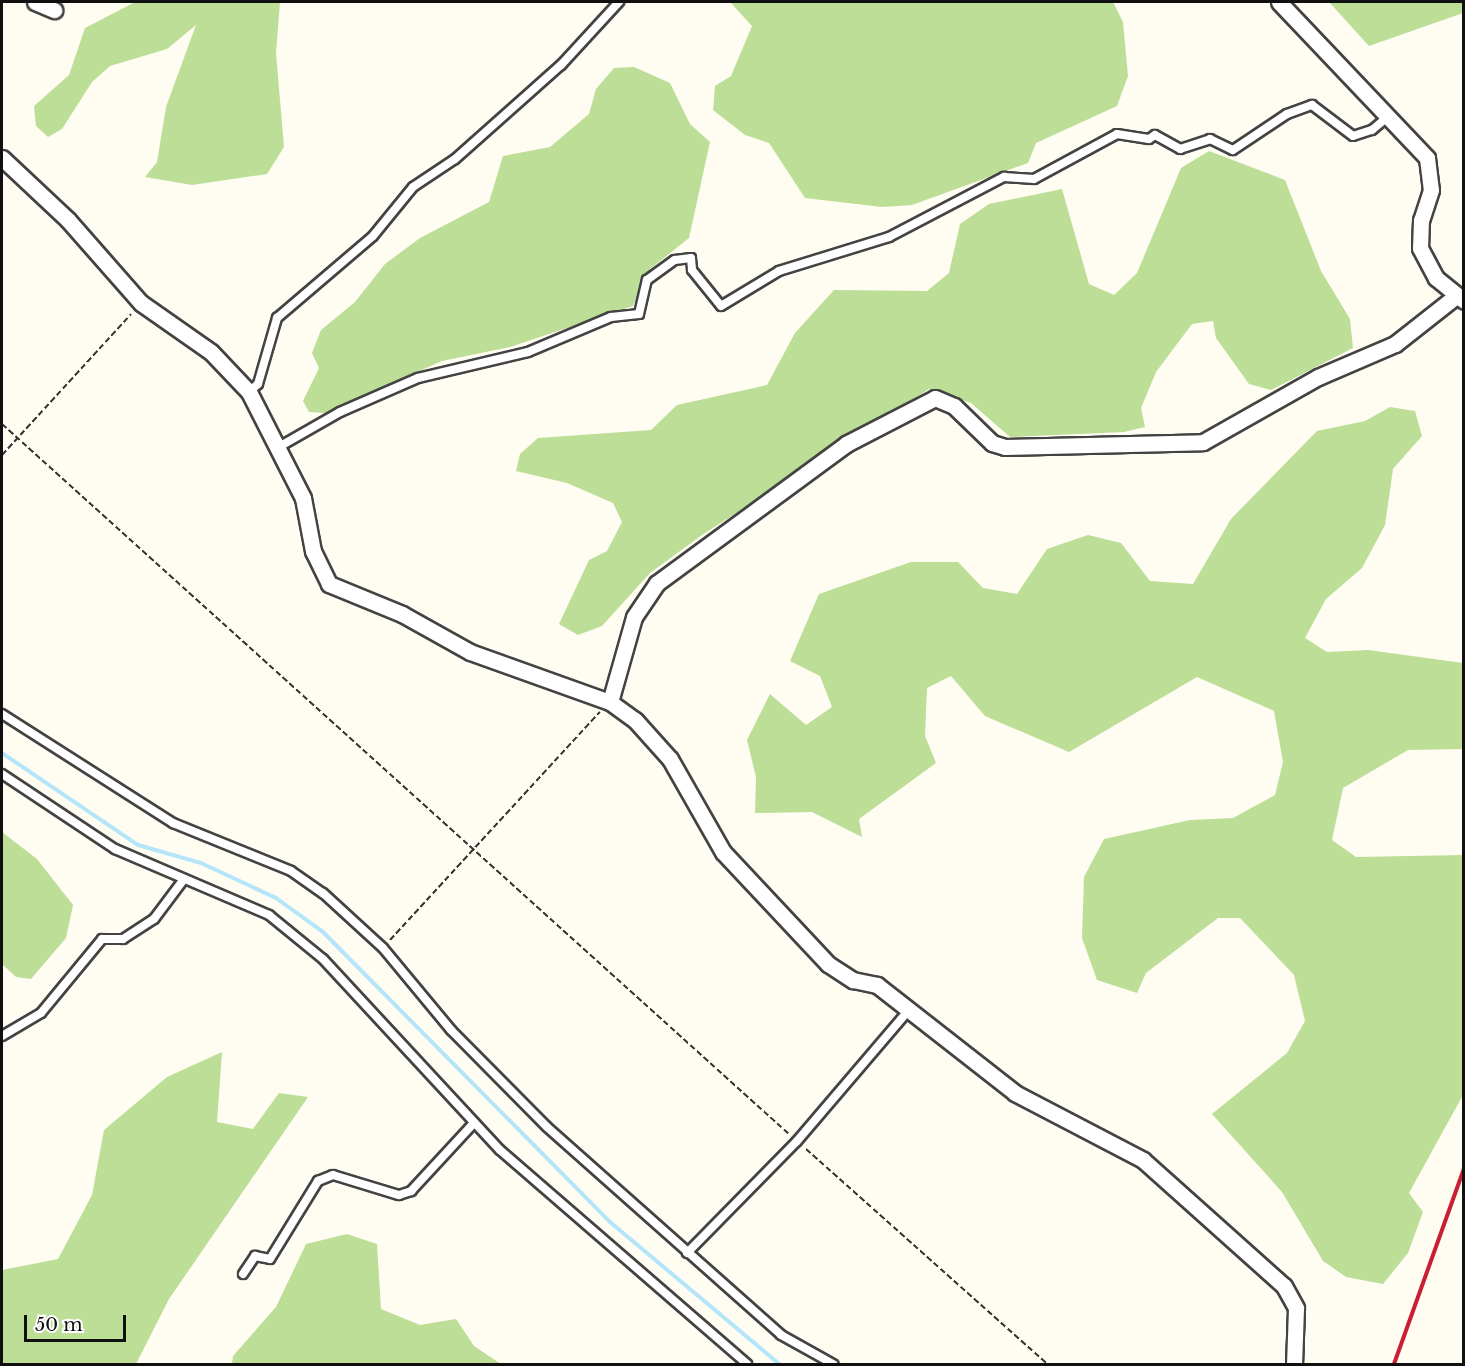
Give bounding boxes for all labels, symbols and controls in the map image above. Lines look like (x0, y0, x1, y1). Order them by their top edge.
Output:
scale bar (27, 1303, 129, 1341)
text: 50 m (35, 1314, 83, 1336)

